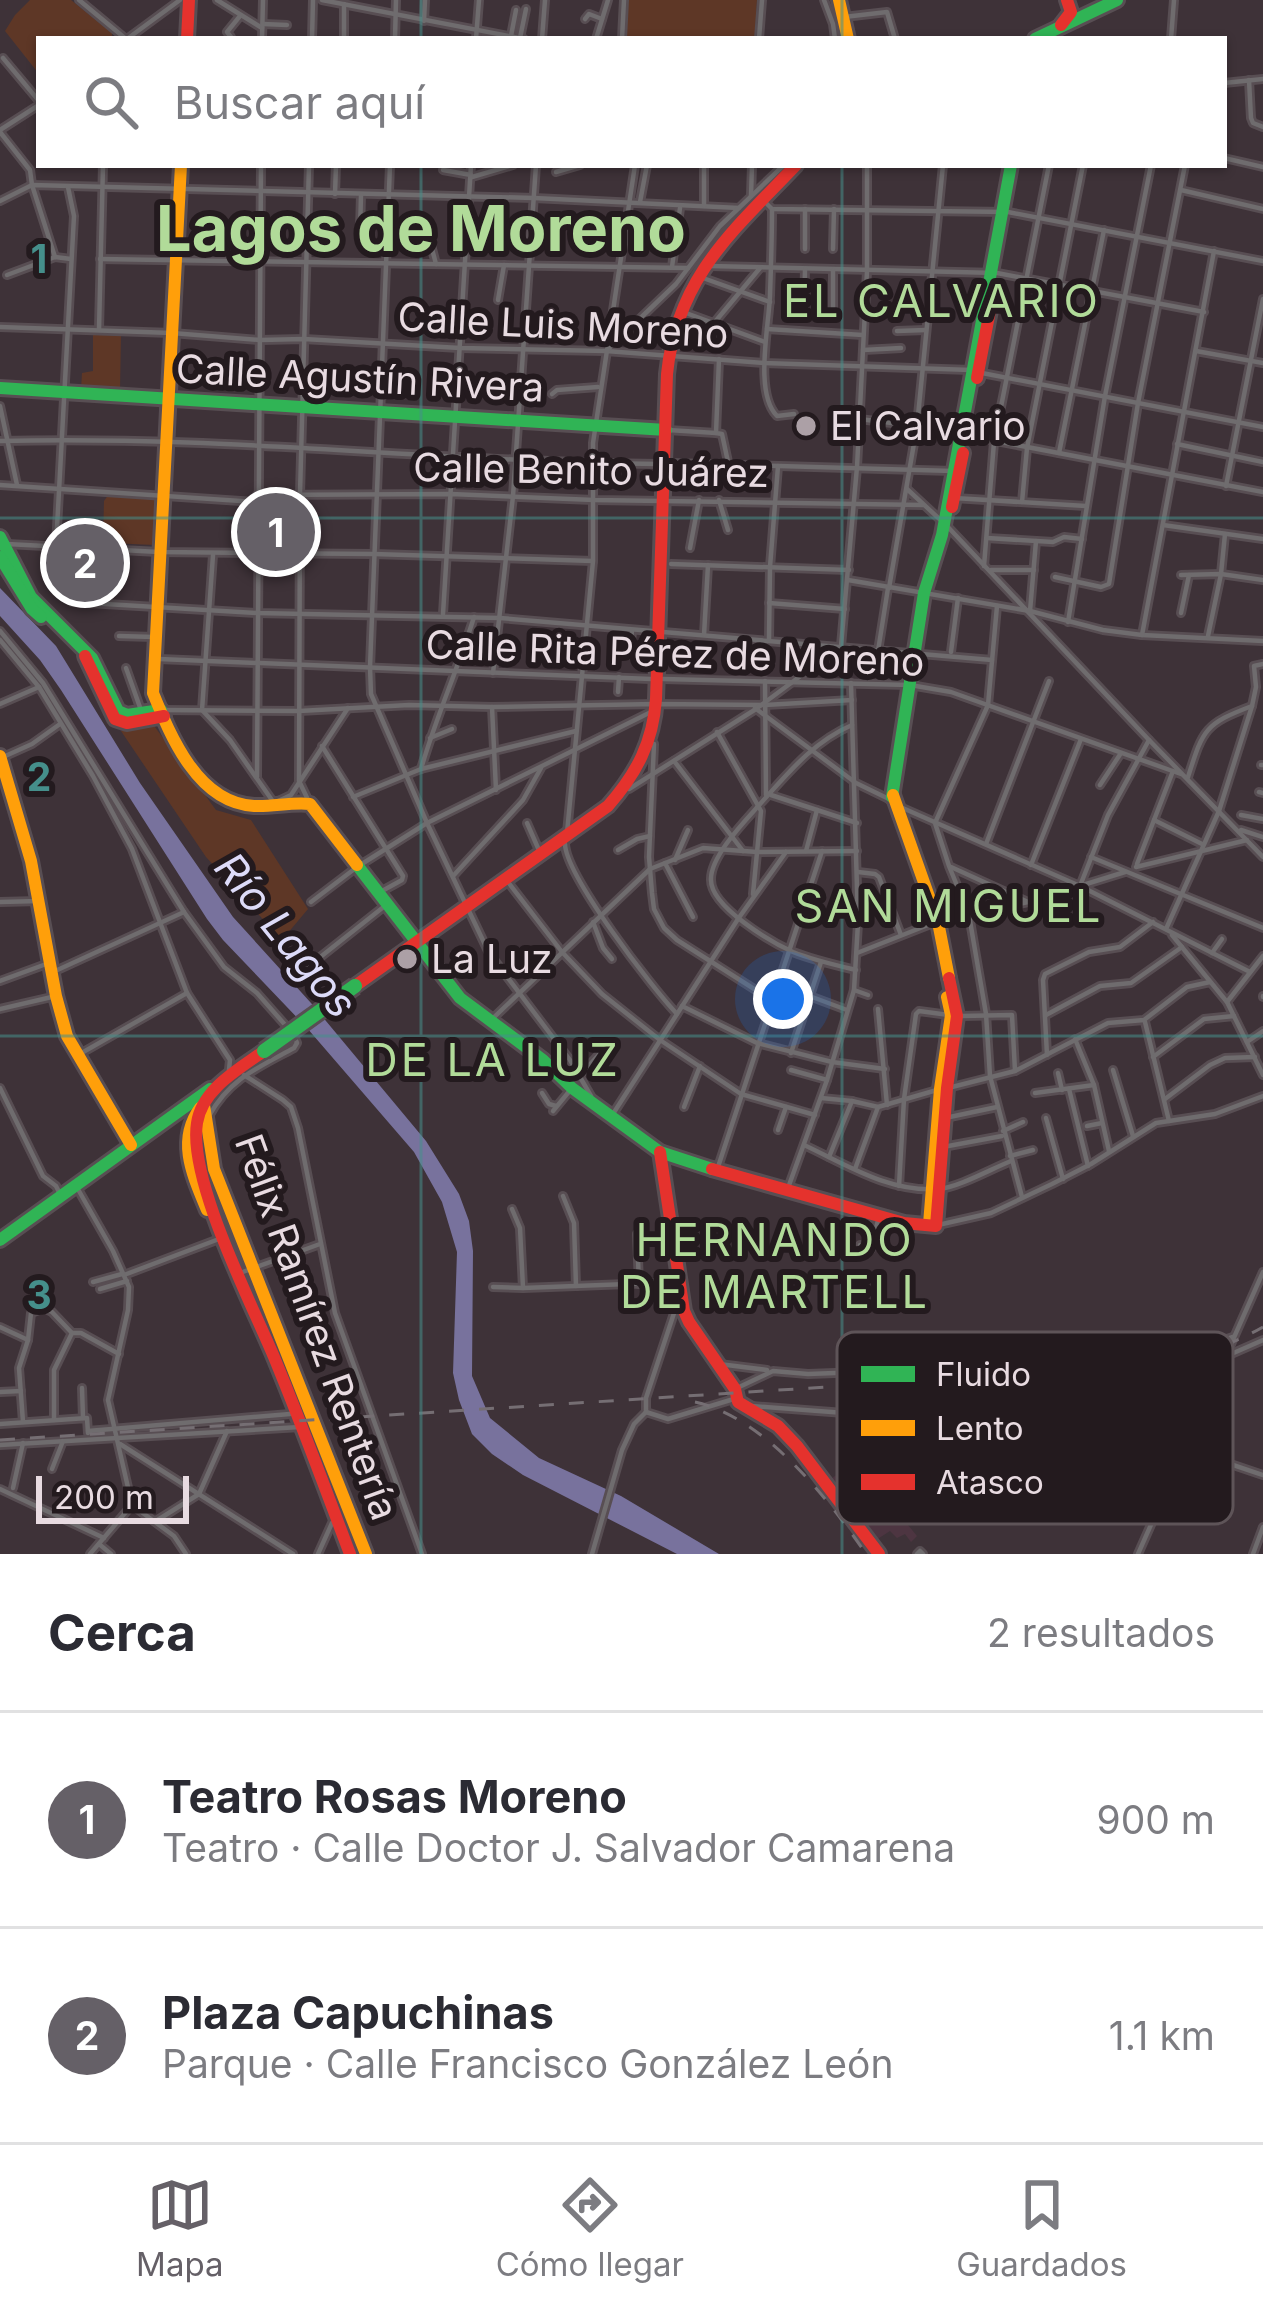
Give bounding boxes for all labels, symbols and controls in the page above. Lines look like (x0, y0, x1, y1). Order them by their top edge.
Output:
search box (36, 36, 1227, 168)
icon: search (78, 69, 144, 135)
text: Buscar aquí (174, 75, 425, 130)
district label: Lagos de Moreno (156, 190, 686, 266)
text: 1 (31, 235, 47, 282)
district label: EL CALVARIO (783, 273, 1101, 328)
street label: Calle Luis Moreno (397, 292, 729, 357)
street label: Calle Agustín Rivera (175, 344, 545, 411)
place label: El Calvario (830, 402, 1026, 449)
marker: El Calvario (793, 413, 819, 439)
street label: Calle Benito Juárez (413, 443, 769, 496)
pin: 1 (237, 487, 315, 577)
pin: 2 (46, 518, 124, 608)
street label: Calle Rita Pérez de Moreno (425, 620, 925, 685)
text: 2 (27, 753, 51, 800)
water label: Río Lagos (205, 842, 368, 1027)
district label: SAN MIGUEL (795, 878, 1103, 933)
place label: La Luz (431, 935, 553, 982)
marker: La Luz (394, 946, 420, 972)
your location (753, 969, 813, 1029)
district label: DE LA LUZ (365, 1032, 621, 1087)
street label: Félix Ramírez Rentería (226, 1128, 409, 1526)
district label: HERNANDO DE MARTELL (620, 1212, 930, 1319)
text: 3 (26, 1271, 52, 1318)
legend (837, 1332, 1233, 1524)
text: Fluido (936, 1354, 1031, 1394)
text: Lento (936, 1408, 1024, 1448)
text: Atasco (936, 1462, 1044, 1502)
scale bar (36, 1470, 189, 1523)
text: 200 m (54, 1477, 154, 1517)
text: Cerca (48, 1602, 196, 1663)
text: 2 resultados (987, 1609, 1215, 1656)
text: Teatro Rosas Moreno (162, 1769, 627, 1824)
text: 1 (79, 1796, 95, 1843)
text: 900 m (1096, 1796, 1215, 1843)
text: Teatro · Calle Doctor J. Salvador Camarena (162, 1824, 955, 1871)
text: Plaza Capuchinas (162, 1985, 554, 2040)
text: 2 (75, 2012, 99, 2059)
text: 1.1 km (1109, 2012, 1215, 2059)
text: Parque · Calle Francisco González León (162, 2040, 893, 2087)
tab: Mapa (136, 2172, 224, 2284)
tab: Cómo llegar (496, 2172, 684, 2284)
tab: Guardados (956, 2172, 1127, 2284)

